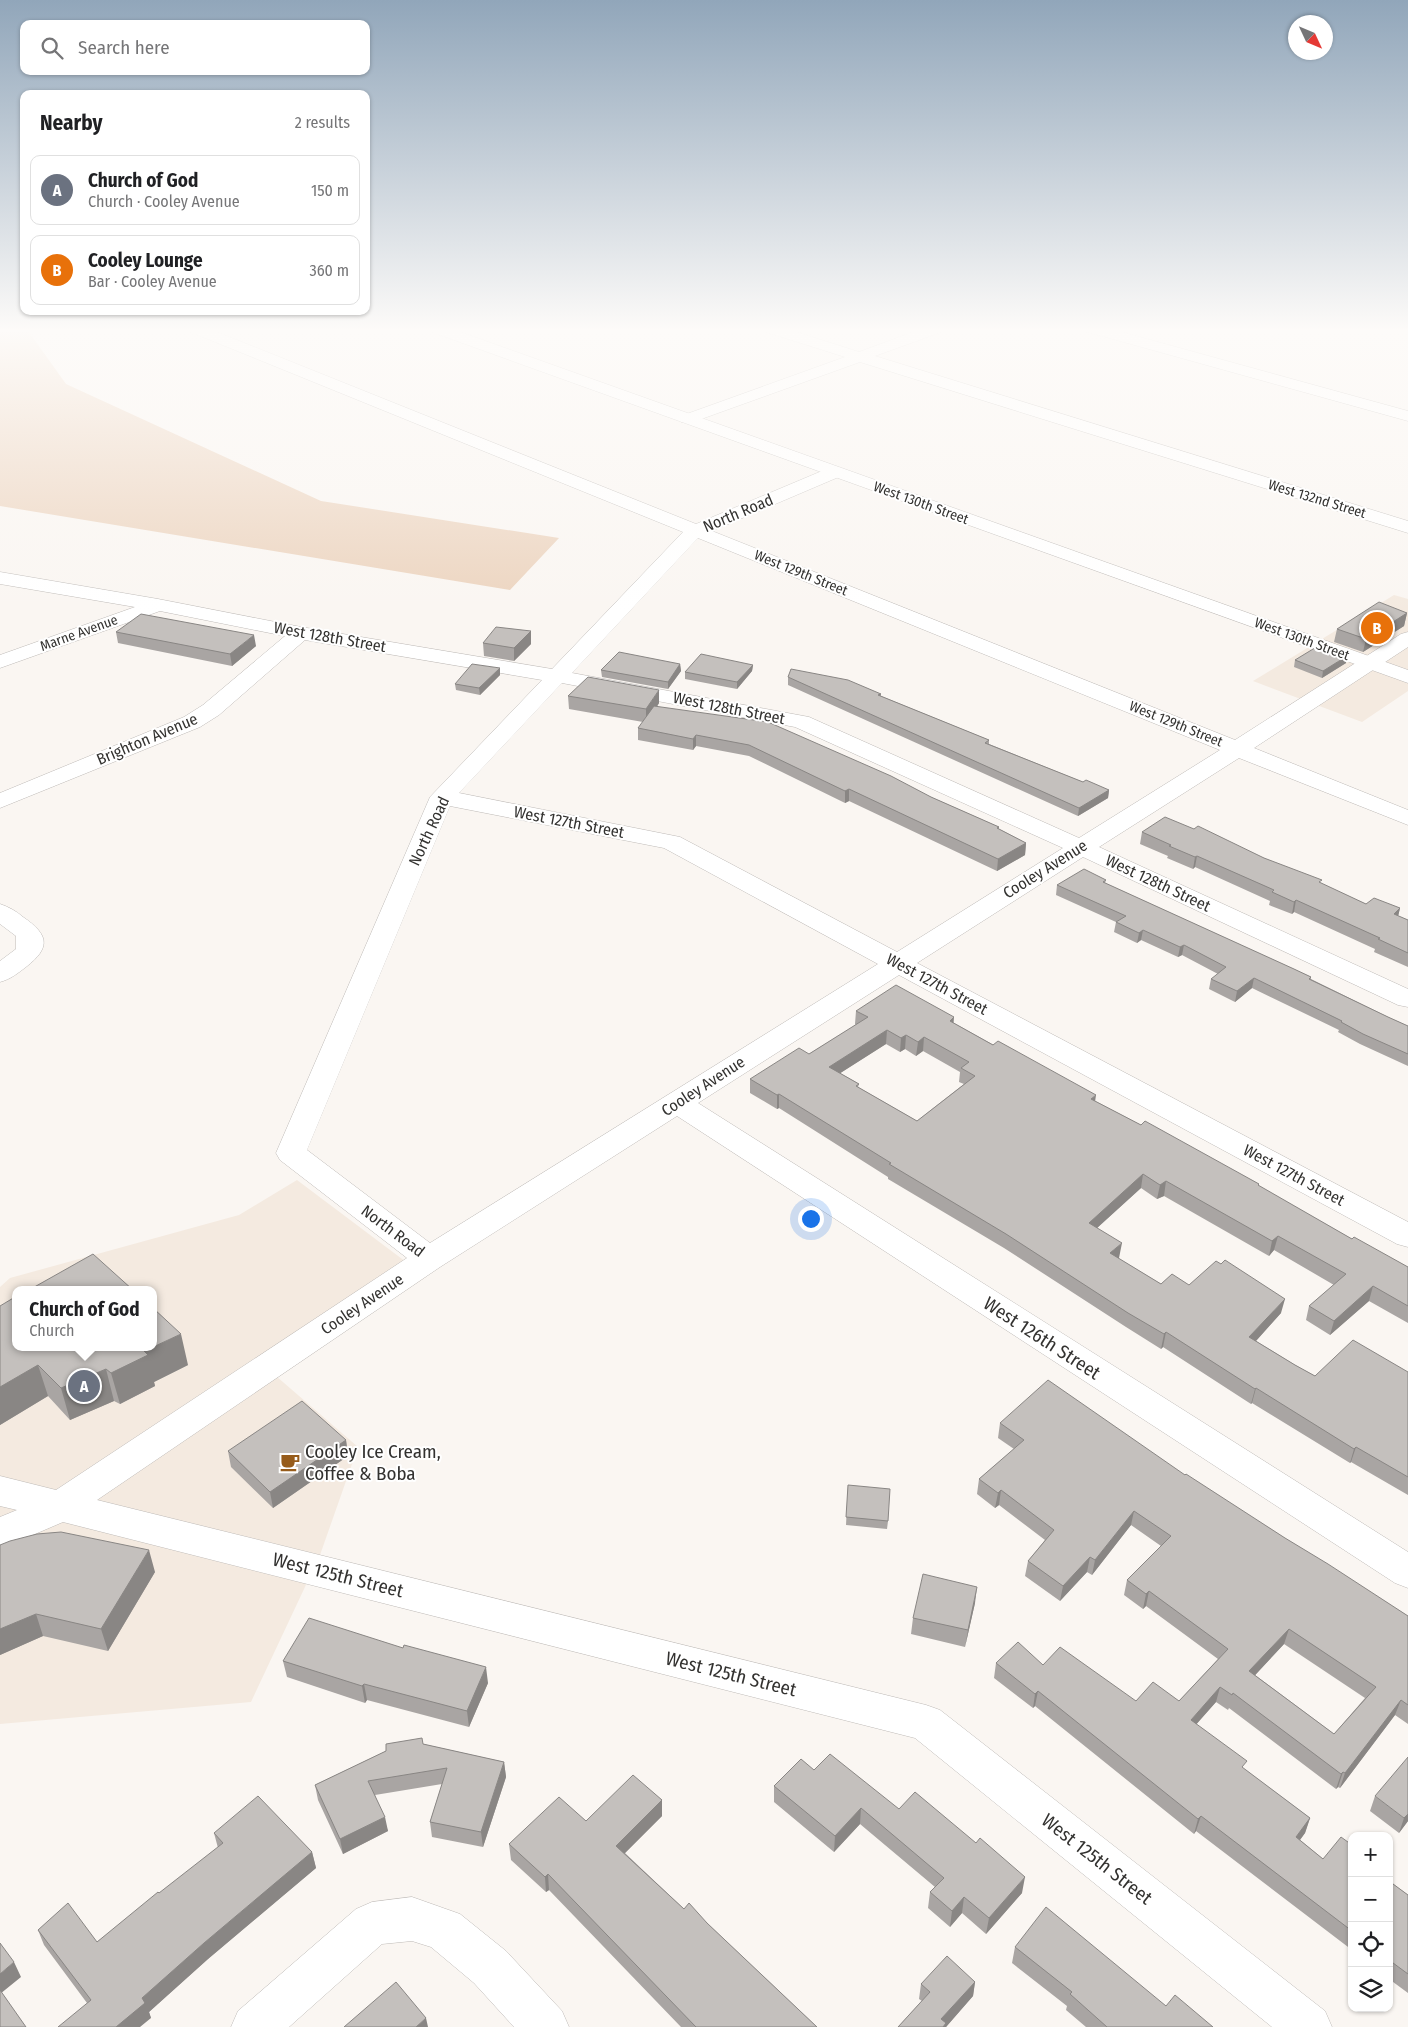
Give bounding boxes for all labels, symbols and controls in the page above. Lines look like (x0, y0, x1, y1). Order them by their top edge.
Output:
north arrow (1288, 15, 1333, 60)
search box (20, 20, 370, 75)
icon: search (38, 34, 66, 62)
text: Search here (78, 36, 170, 59)
text: Nearby (40, 110, 102, 136)
text: 2 results (295, 113, 350, 132)
text: Church of God (88, 169, 198, 192)
text: A (53, 181, 61, 200)
text: 150 m (311, 181, 349, 200)
text: Church · Cooley Avenue (88, 192, 240, 211)
text: Cooley Lounge (88, 249, 203, 272)
text: B (53, 261, 61, 280)
text: 360 m (309, 261, 349, 280)
text: Bar · Cooley Avenue (88, 272, 217, 291)
street label: West 132nd Street (1266, 476, 1368, 522)
street label: West 130th Street (871, 478, 971, 528)
street label: North Road (700, 490, 776, 536)
street label: West 129th Street (752, 547, 851, 600)
pin: B (1361, 609, 1393, 647)
street label: Marne Avenue (38, 611, 120, 655)
street label: West 130th Street (1252, 614, 1352, 664)
street label: West 128th Street (272, 618, 388, 656)
street label: West 128th Street (671, 688, 787, 728)
street label: West 129th Street (1127, 698, 1226, 751)
street label: Brighton Avenue (94, 709, 201, 769)
street label: North Road (405, 793, 453, 869)
street label: West 127th Street (512, 802, 627, 842)
street label: Cooley Avenue (999, 836, 1091, 902)
street label: West 128th Street (1102, 850, 1214, 916)
street label: West 127th Street (883, 949, 992, 1019)
street label: Cooley Avenue (658, 1052, 748, 1120)
street label: West 127th Street (1240, 1140, 1349, 1210)
street label: North Road (358, 1201, 428, 1261)
your location (798, 1206, 824, 1232)
street label: Cooley Avenue (317, 1269, 407, 1339)
popup (12, 1286, 157, 1351)
street label: West 126th Street (979, 1292, 1105, 1385)
text: Church of God (29, 1298, 140, 1321)
text: Church (29, 1321, 75, 1340)
pin: A (68, 1367, 100, 1405)
place label: Cooley Ice Cream, Coffee & Boba (305, 1440, 441, 1485)
cafe icon: Cooley Ice Cream, Coffee & Boba (279, 1451, 301, 1473)
street label: West 125th Street (270, 1548, 407, 1603)
street label: West 125th Street (663, 1647, 800, 1702)
street label: West 125th Street (1037, 1809, 1157, 1910)
map controls (1348, 1832, 1393, 2012)
button: + (1348, 1832, 1393, 1877)
button: − (1348, 1877, 1393, 1922)
button: locate (1348, 1922, 1393, 1967)
button: layers (1348, 1967, 1393, 2012)

